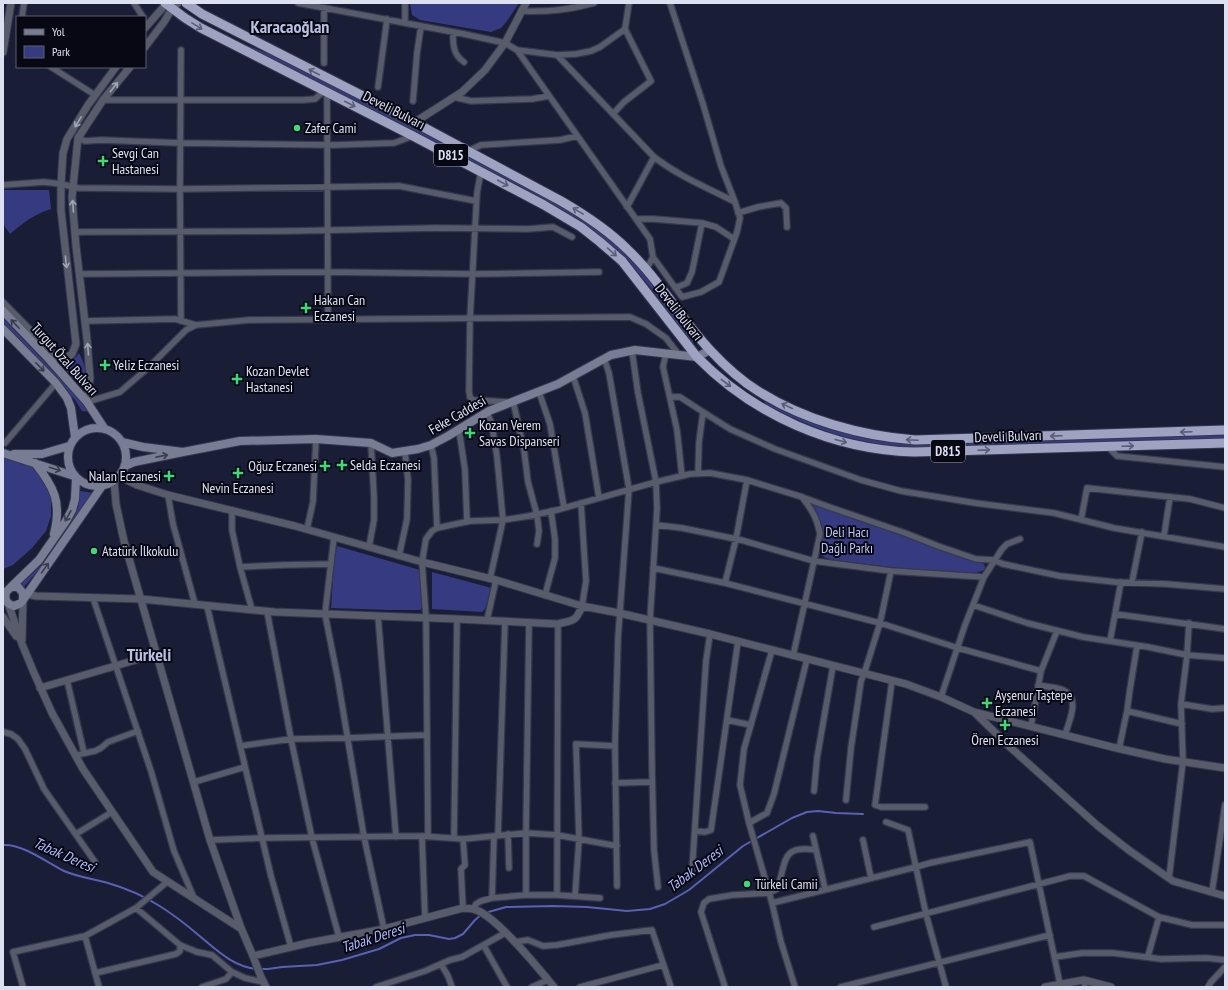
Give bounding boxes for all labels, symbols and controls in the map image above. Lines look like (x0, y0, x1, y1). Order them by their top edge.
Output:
district label: Karacaoğlan (251, 15, 329, 38)
legend (16, 16, 146, 68)
one-way arrow (191, 22, 203, 30)
text: Yol (52, 24, 65, 39)
text: Park (52, 44, 70, 59)
one-way arrow (309, 67, 321, 75)
one-way arrow (109, 82, 118, 93)
street label: Develi Bulvarı (360, 87, 428, 133)
one-way arrow (344, 101, 356, 108)
one-way arrow (73, 116, 81, 128)
place label: Zafer Cami (305, 119, 357, 137)
marker: Zafer Cami (292, 123, 302, 133)
place label: Sevgi Can Hastanesi (112, 144, 159, 178)
road number: D815 (434, 144, 468, 166)
marker: Sevgi Can Hastanesi (97, 155, 109, 167)
one-way arrow (497, 180, 509, 187)
one-way arrow (69, 200, 76, 213)
one-way arrow (572, 206, 584, 214)
one-way arrow (607, 248, 618, 257)
one-way arrow (62, 255, 70, 268)
street label: Develi Bulvarı (651, 280, 707, 344)
place label: Hakan Can Eczanesi (314, 291, 365, 325)
marker: Hakan Can Eczanesi (301, 303, 311, 313)
one-way arrow (10, 319, 20, 329)
street label: Turgut Özal Bulvarı (28, 319, 102, 399)
one-way arrow (84, 343, 91, 356)
place label: Yeliz Eczanesi (113, 356, 179, 374)
marker: Yeliz Eczanesi (100, 360, 110, 370)
one-way arrow (35, 362, 45, 372)
place label: Kozan Devlet Hastanesi (246, 362, 309, 396)
marker: Kozan Devlet Hastanesi (231, 373, 243, 385)
one-way arrow (720, 379, 731, 387)
street label: Feke Caddesi (425, 391, 489, 439)
one-way arrow (782, 402, 794, 410)
place label: Kozan Verem Savas Dispanseri (479, 416, 560, 450)
street label: Develi Bulvarı (974, 426, 1042, 446)
marker: Kozan Verem Savas Dispanseri (464, 427, 476, 439)
one-way arrow (1180, 428, 1193, 435)
one-way arrow (1050, 432, 1063, 440)
one-way arrow (906, 436, 919, 443)
one-way arrow (835, 438, 848, 445)
road number: D815 (931, 440, 965, 462)
one-way arrow (1121, 442, 1134, 450)
one-way arrow (977, 446, 990, 454)
one-way arrow (156, 452, 169, 460)
place label: Selda Eczanesi (350, 456, 421, 474)
place label: Oğuz Eczanesi (248, 457, 317, 475)
marker: Selda Eczanesi (337, 460, 347, 470)
marker: Oğuz Eczanesi (320, 461, 330, 471)
one-way arrow (49, 466, 62, 473)
place label: Nalan Eczanesi (89, 467, 161, 485)
marker: Nevin Eczanesi (233, 468, 243, 478)
marker: Nalan Eczanesi (164, 471, 174, 481)
place label: Nevin Eczanesi (202, 479, 274, 497)
one-way arrow (64, 510, 72, 522)
park label: Deli Hacı Dağlı Parkı (821, 523, 873, 557)
place label: Atatürk İlkokulu (102, 542, 178, 560)
marker: Atatürk İlkokulu (89, 546, 99, 556)
one-way arrow (41, 562, 49, 573)
district label: Türkeli (127, 643, 171, 666)
place label: Ayşenur Taştepe Eczanesi (995, 686, 1073, 720)
marker: Ayşenur Taştepe Eczanesi (982, 698, 992, 708)
marker: Ören Eczanesi (1000, 720, 1010, 730)
place label: Ören Eczanesi (971, 731, 1039, 749)
water label: Tabak Deresi (31, 833, 99, 877)
water label: Tabak Deresi (663, 840, 728, 896)
place label: Türkeli Camii (755, 875, 818, 893)
marker: Türkeli Camii (742, 879, 752, 889)
water label: Tabak Deresi (339, 918, 408, 957)

